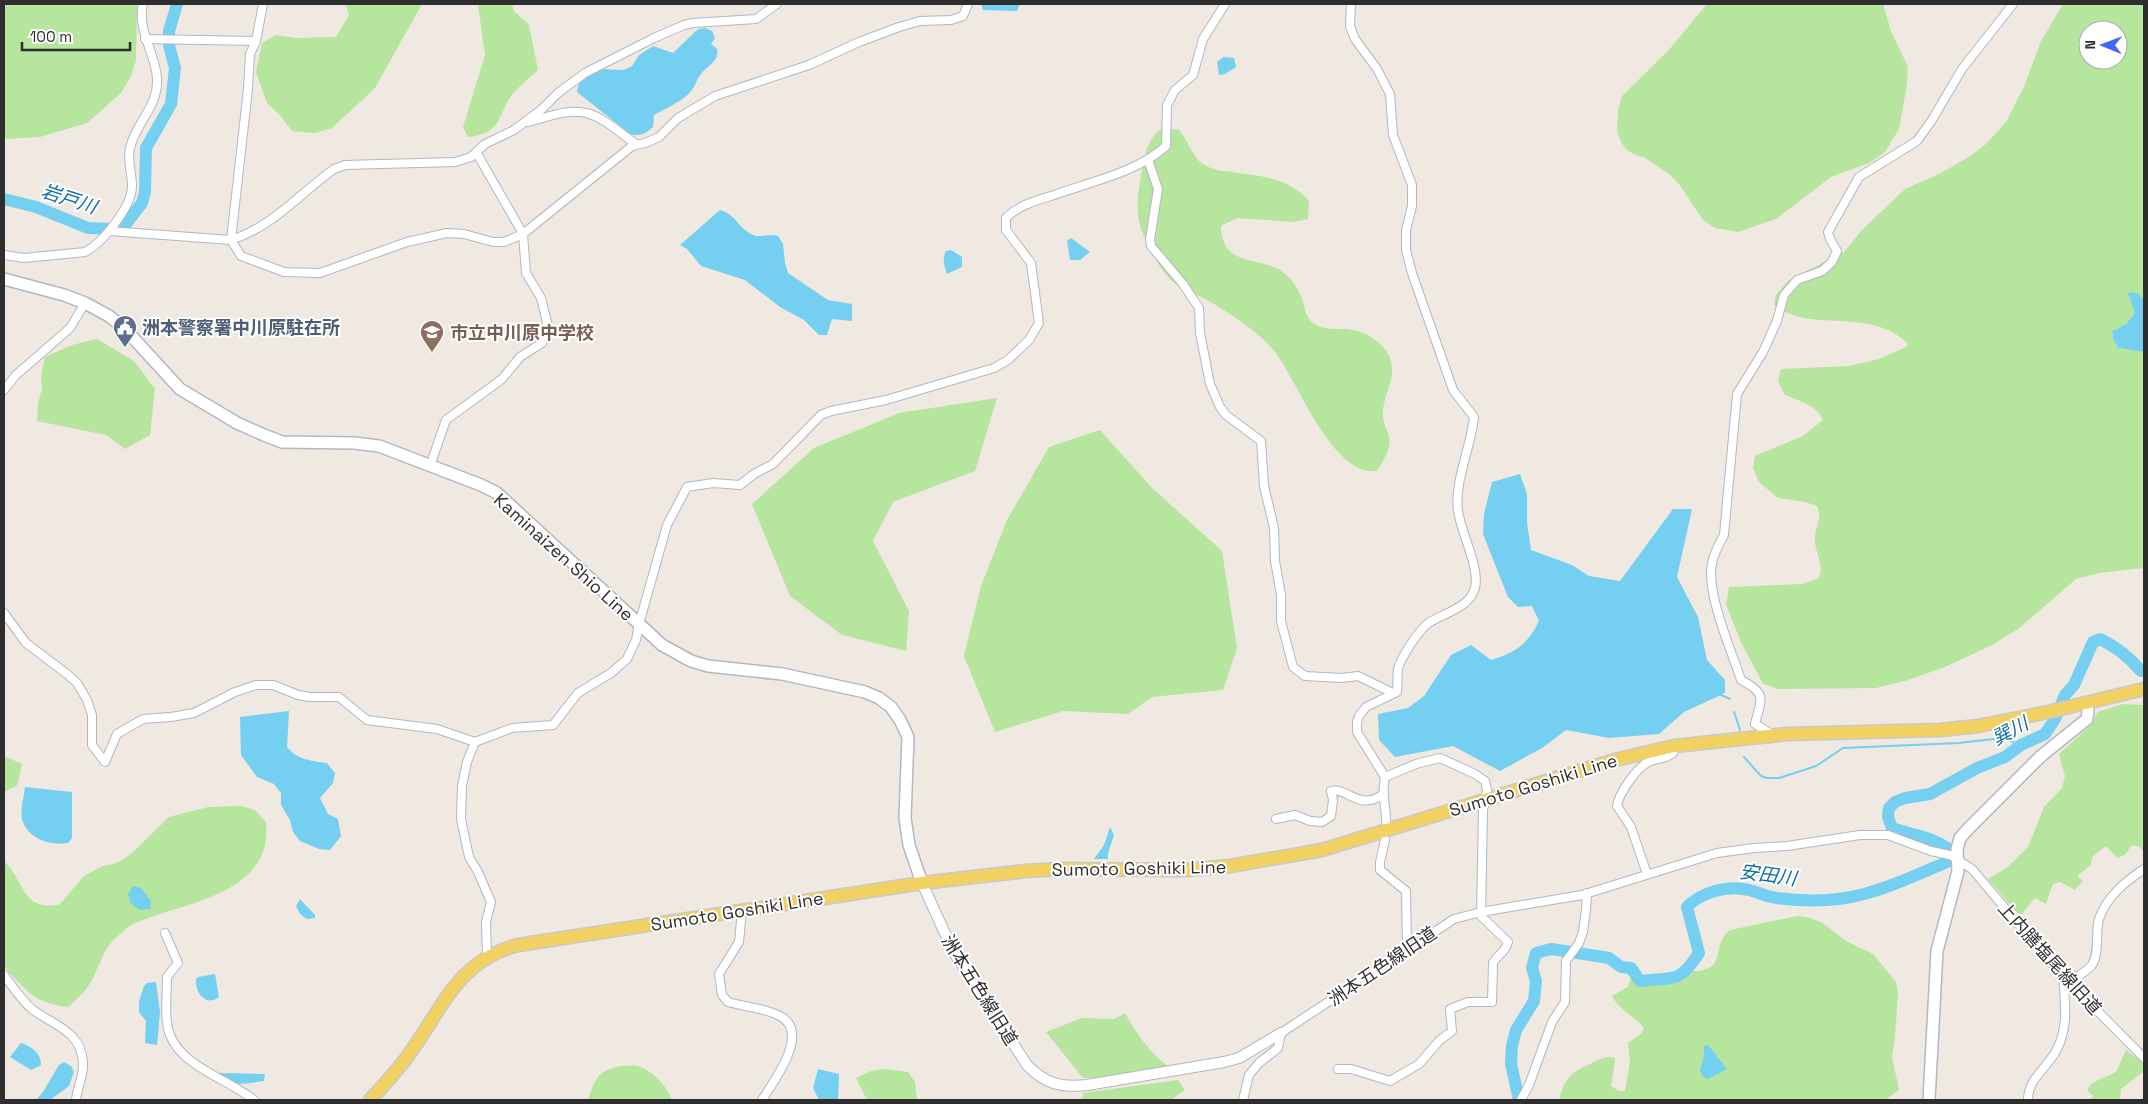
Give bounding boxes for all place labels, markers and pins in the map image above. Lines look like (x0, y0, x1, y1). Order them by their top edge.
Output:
public building icon: 洲本警察署中川原駐在所 (112, 314, 138, 348)
place label: 洲本警察署中川原駐在所 (142, 316, 340, 339)
school or university icon: 市立中川原中学校 (419, 319, 445, 353)
place label: 市立中川原中学校 (450, 321, 594, 344)

